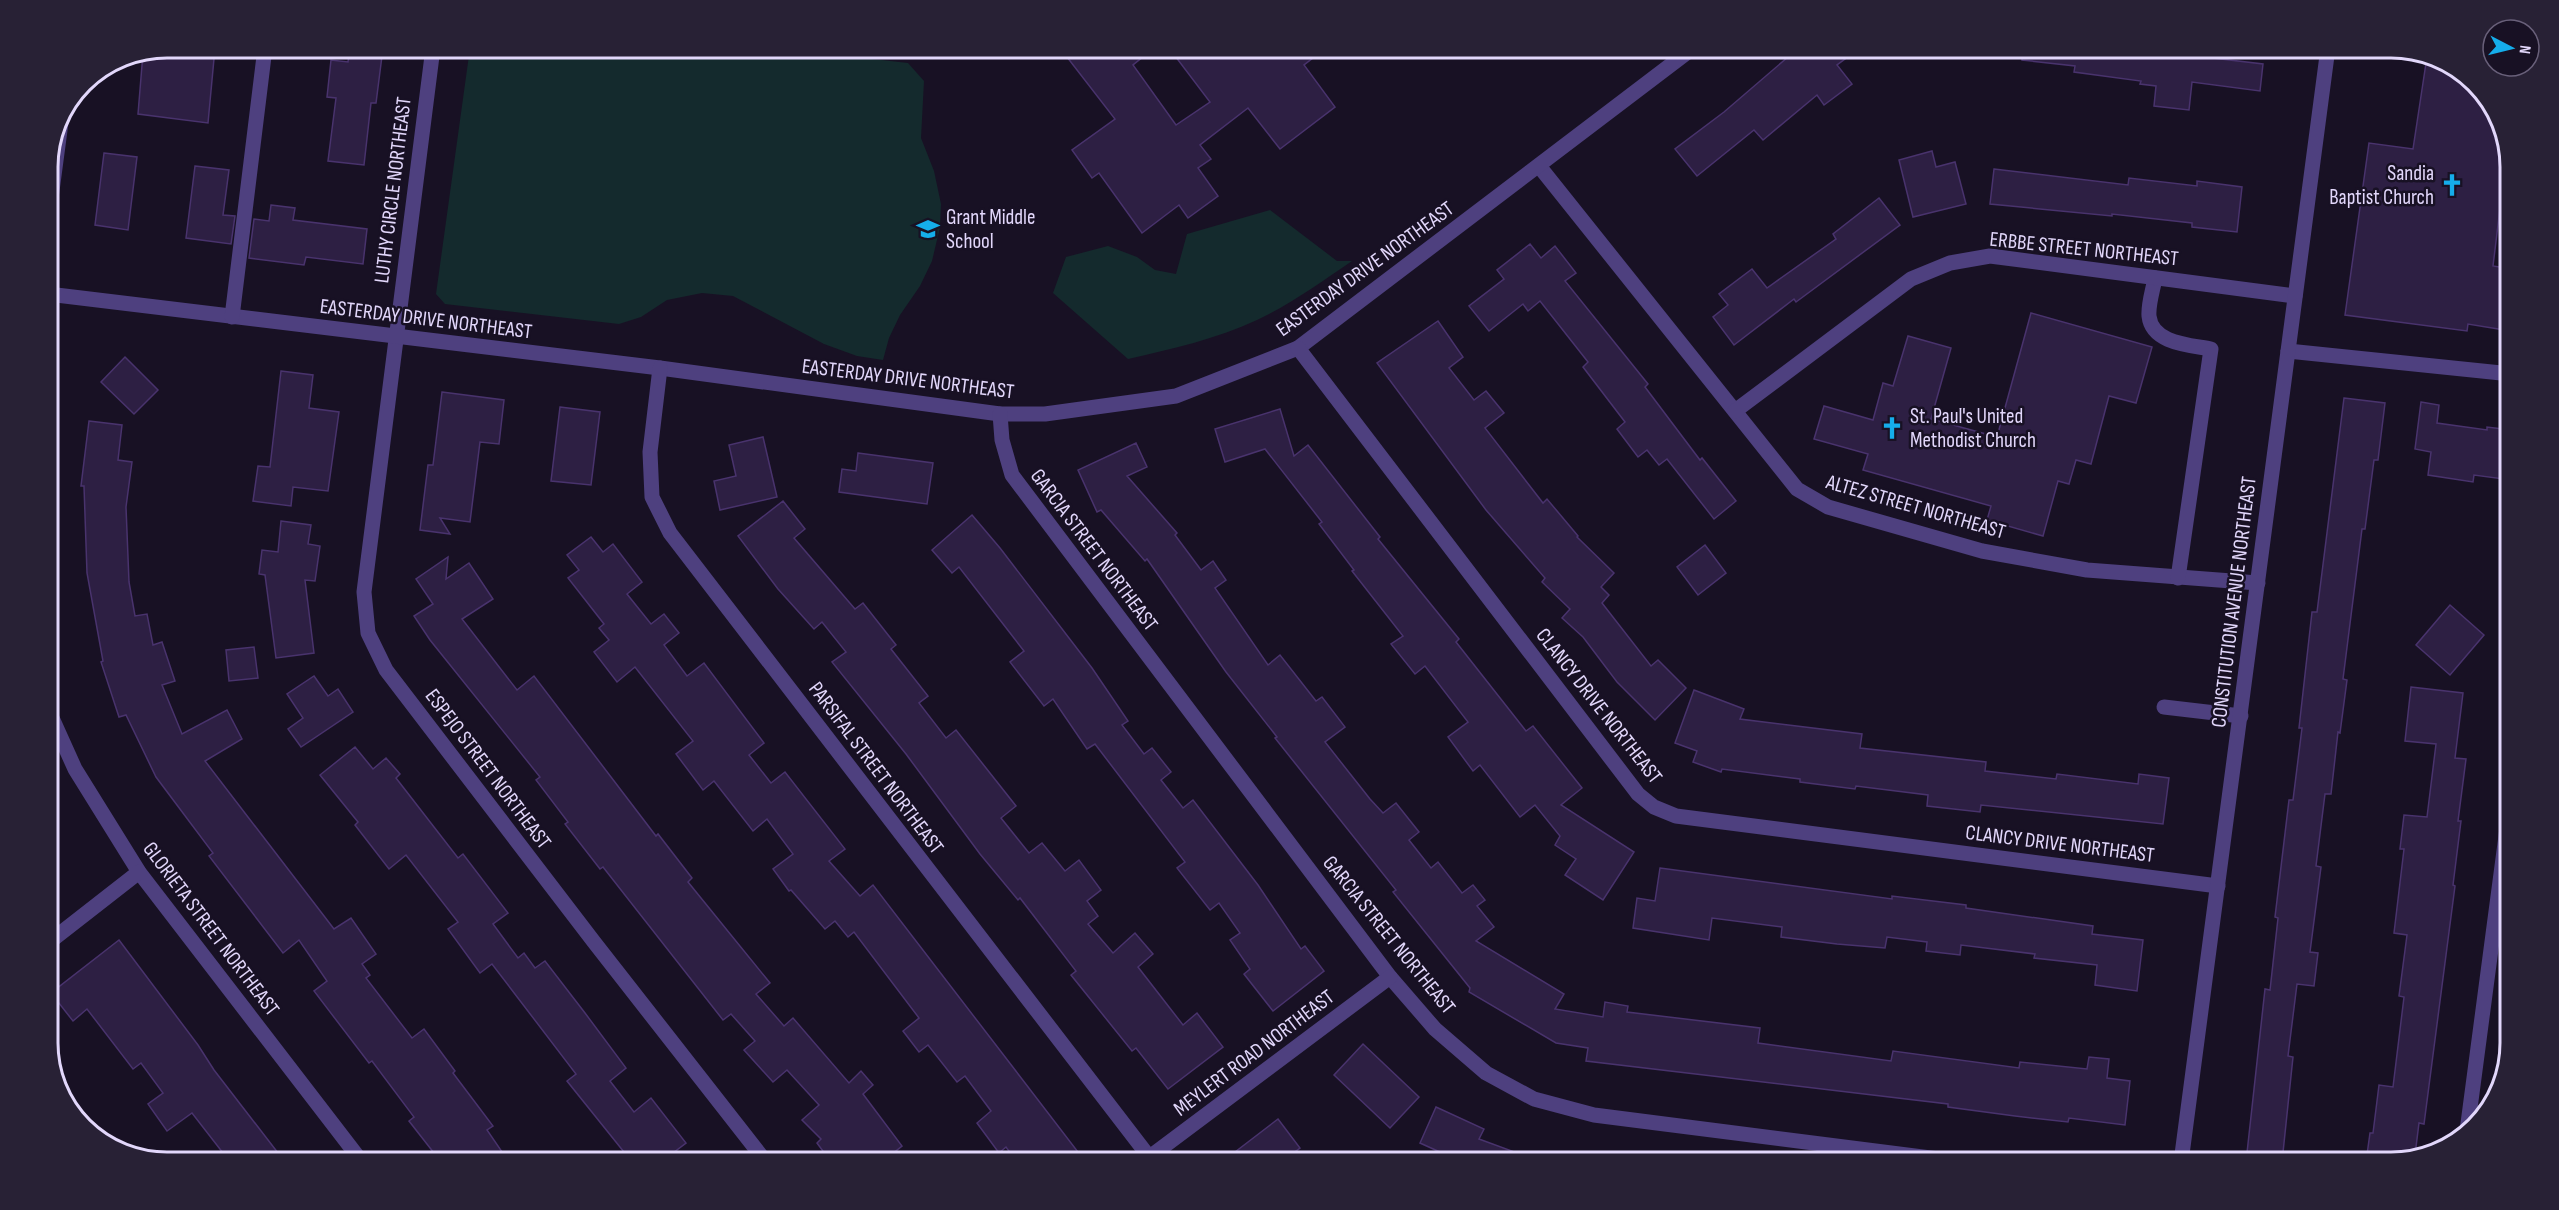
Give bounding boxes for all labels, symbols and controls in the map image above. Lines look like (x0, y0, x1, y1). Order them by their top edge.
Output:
north arrow (2481, 18, 2541, 78)
text: N (2514, 44, 2534, 55)
street label: LUTHY CIRCLE NORTHEAST (369, 95, 417, 285)
place label: Sandia Baptist Church (2329, 161, 2434, 210)
church icon: Sandia Baptist Church (2439, 172, 2465, 198)
street label: EASTERDAY DRIVE NORTHEAST (1271, 196, 1459, 342)
place label: Grant Middle School (946, 205, 1035, 254)
school or university icon: Grant Middle School (915, 216, 941, 242)
street label: ERBBE STREET NORTHEAST (1988, 227, 2180, 271)
street label: EASTERDAY DRIVE NORTHEAST (318, 294, 534, 344)
street label: EASTERDAY DRIVE NORTHEAST (800, 354, 1016, 404)
place label: St. Paul's United Methodist Church (1910, 404, 2036, 453)
church icon: St. Paul's United Methodist Church (1879, 415, 1905, 441)
street label: GARCIA STREET NORTHEAST (1025, 464, 1163, 636)
street label: ALTEZ STREET NORTHEAST (1822, 469, 2009, 545)
street label: CONSTITUTION AVENUE NORTHEAST (2206, 474, 2262, 729)
street label: CLANCY DRIVE NORTHEAST (1531, 623, 1668, 789)
street label: PARSIFAL STREET NORTHEAST (803, 677, 949, 859)
street label: ESPEJO STREET NORTHEAST (420, 684, 557, 854)
street label: CLANCY DRIVE NORTHEAST (1964, 820, 2156, 868)
street label: GLORIETA STREET NORTHEAST (137, 837, 285, 1021)
street label: GARCIA STREET NORTHEAST (1317, 851, 1461, 1020)
street label: MEYLERT ROAD NORTHEAST (1169, 984, 1340, 1122)

